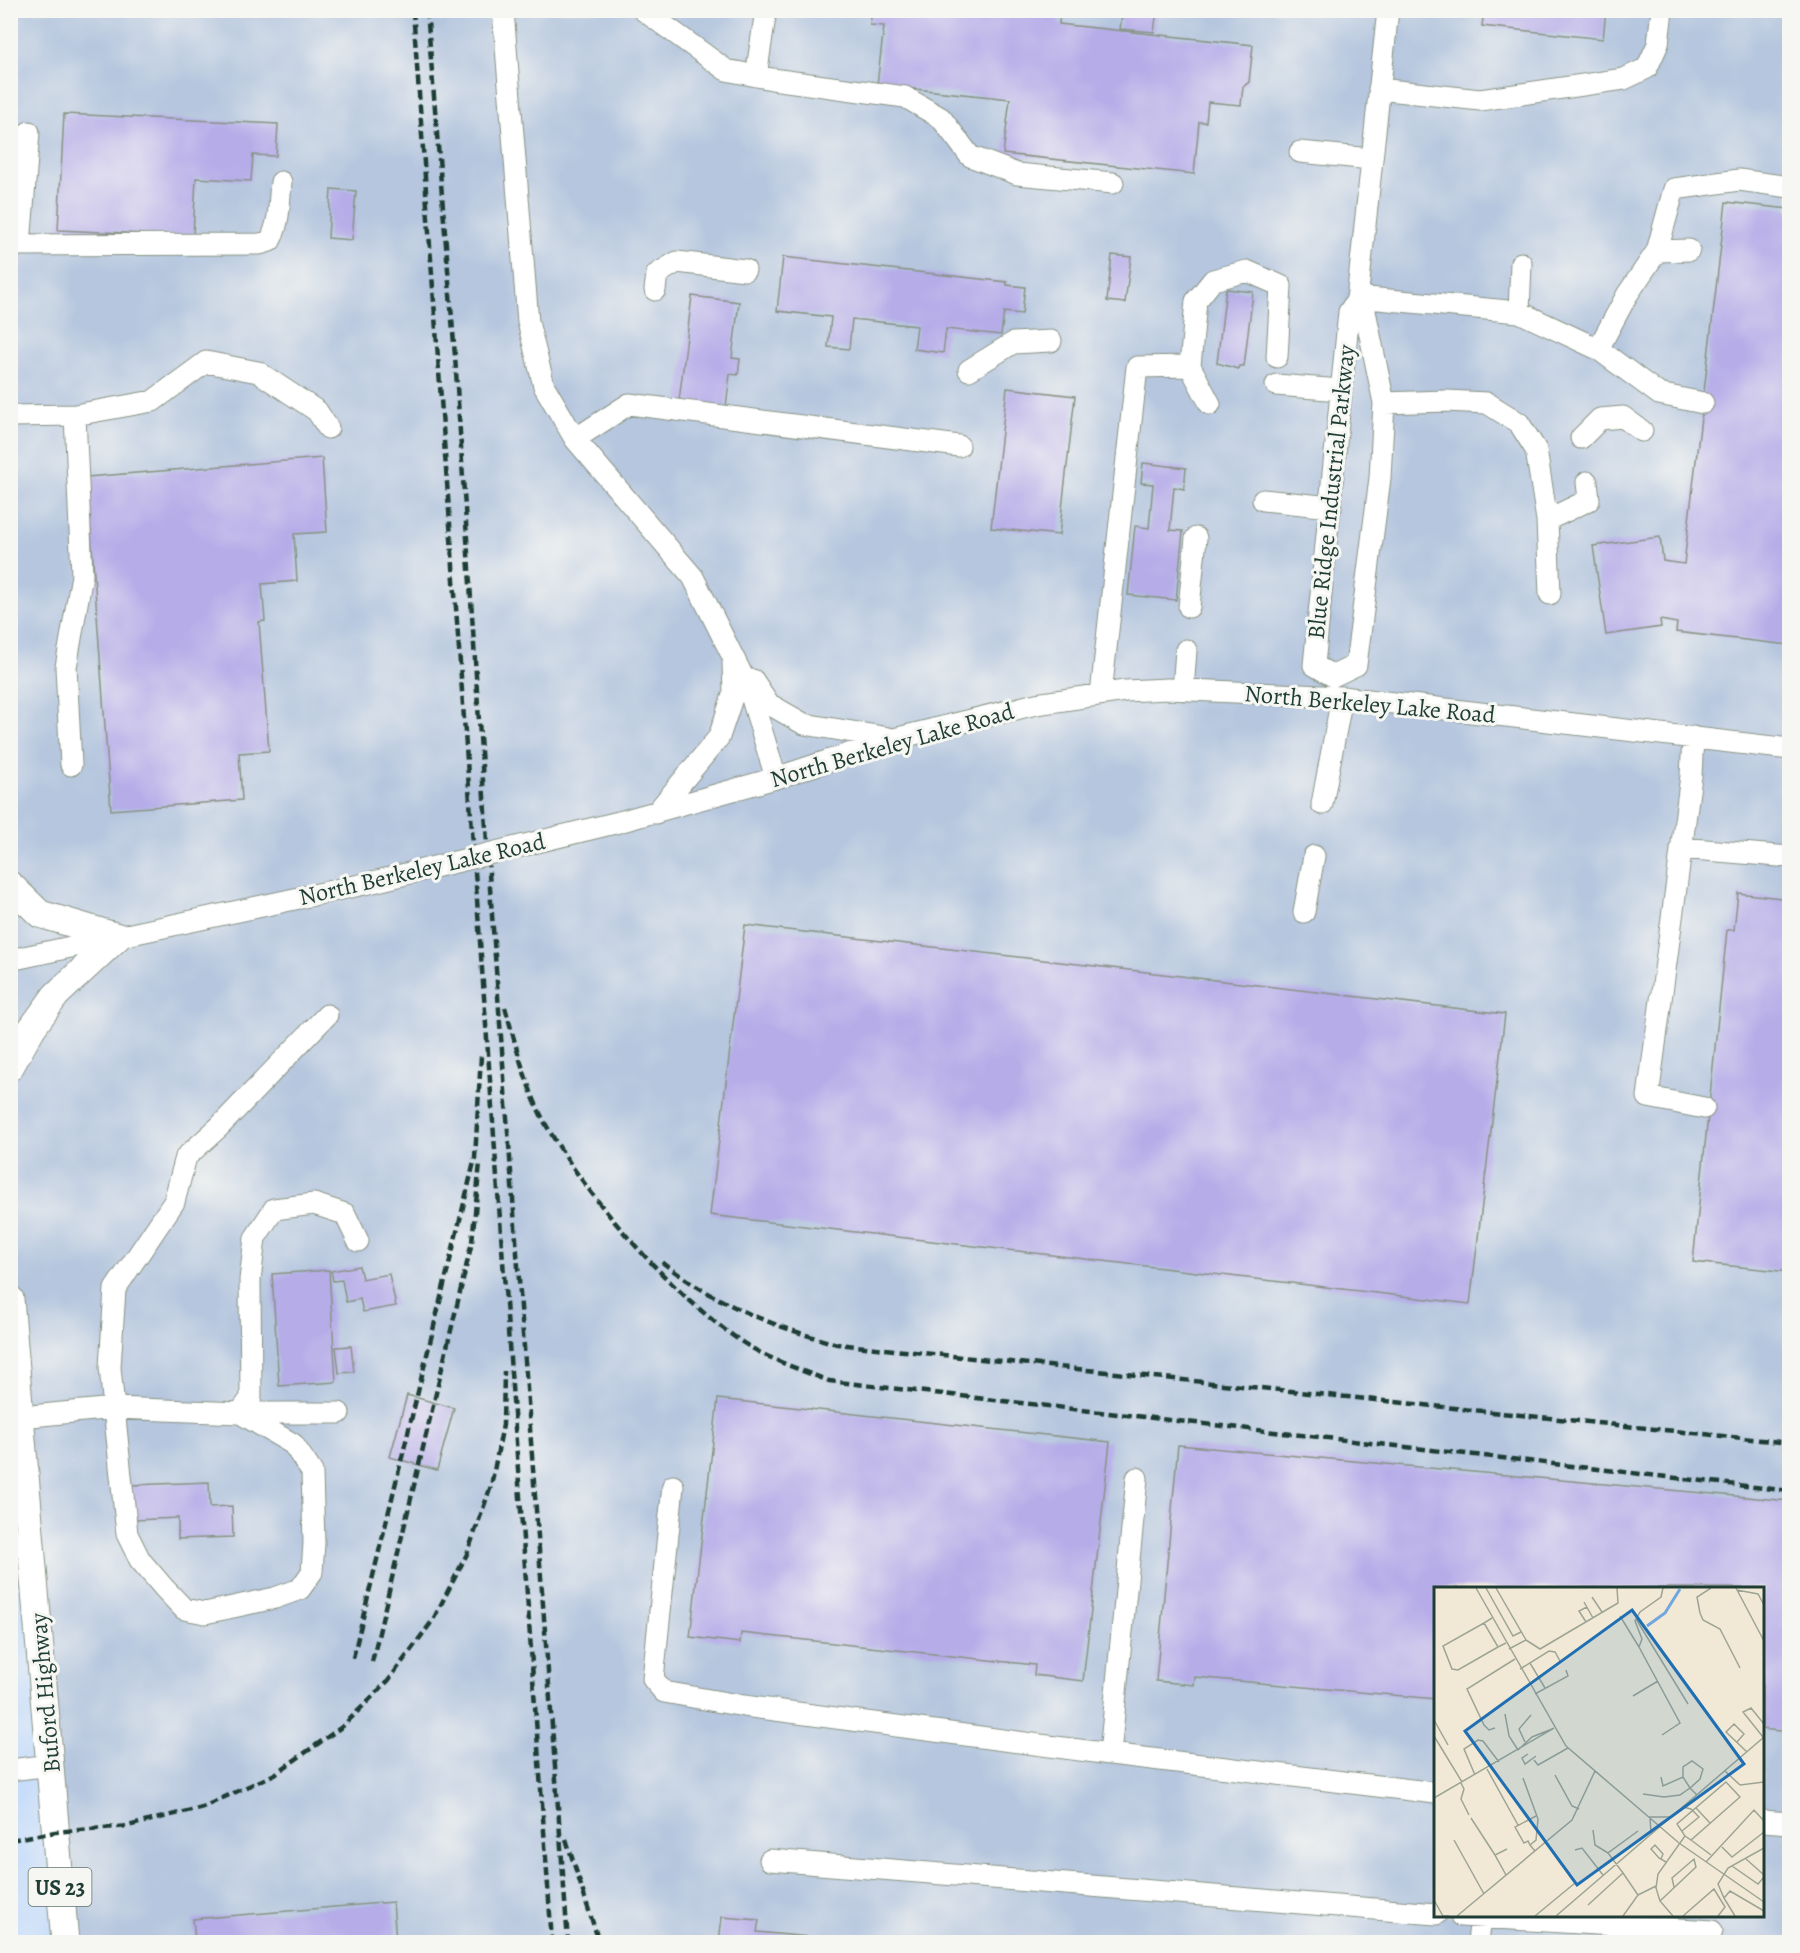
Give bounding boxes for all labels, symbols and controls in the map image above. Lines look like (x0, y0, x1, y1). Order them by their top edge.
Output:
street label: Blue Ridge Industrial Parkway (1300, 343, 1362, 641)
street label: North Berkeley Lake Road (1243, 677, 1497, 731)
street label: North Berkeley Lake Road (766, 695, 1018, 795)
street label: North Berkeley Lake Road (296, 825, 548, 913)
inset map (1434, 1587, 1764, 1917)
street label: Buford Highway (22, 1611, 68, 1774)
road number: US 23 (28, 1868, 92, 1906)

